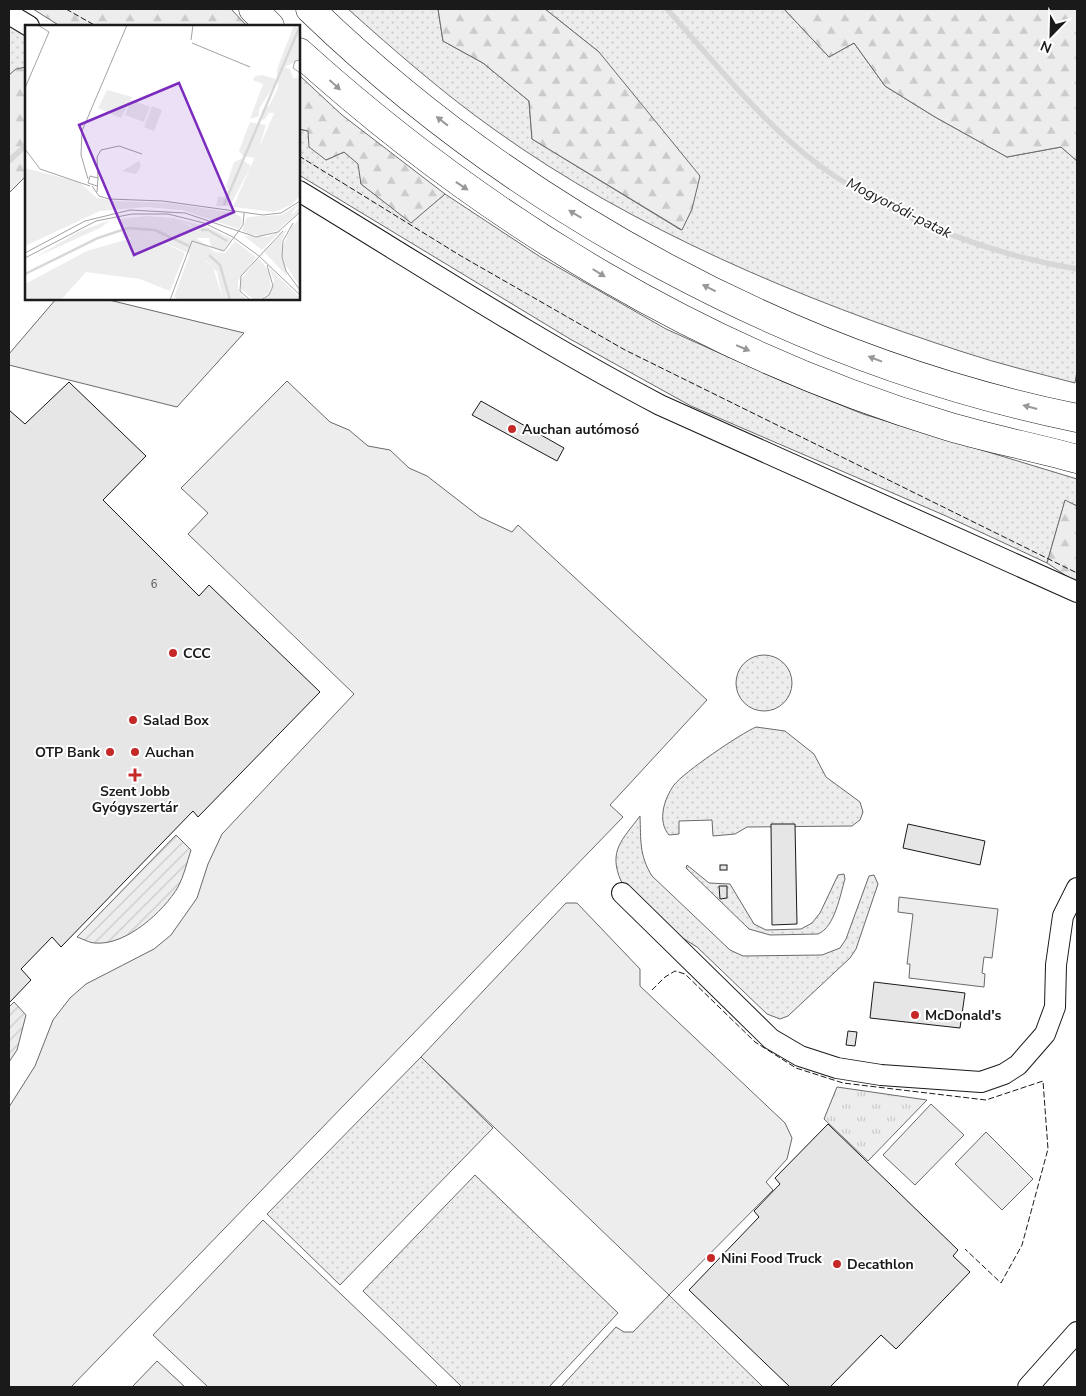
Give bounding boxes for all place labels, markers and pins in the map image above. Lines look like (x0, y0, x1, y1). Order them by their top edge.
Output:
place label: Auchan autómosó (522, 420, 639, 439)
marker: Auchan autómosó (506, 423, 518, 435)
place label: CCC (183, 644, 211, 663)
marker: CCC (167, 647, 179, 659)
place label: Salad Box (143, 711, 209, 730)
marker: Salad Box (127, 714, 139, 726)
place label: OTP Bank (35, 743, 100, 762)
place label: Auchan (145, 743, 194, 762)
marker: OTP Bank (104, 746, 116, 758)
marker: Auchan (129, 746, 141, 758)
marker: Szent Jobb Gyógyszertár (129, 769, 141, 781)
place label: Szent Jobb Gyógyszertár (92, 782, 179, 817)
place label: McDonald's (925, 1006, 1002, 1025)
marker: McDonald's (909, 1009, 921, 1021)
place label: Nini Food Truck (721, 1249, 822, 1268)
marker: Nini Food Truck (705, 1252, 717, 1264)
place label: Decathlon (847, 1255, 914, 1274)
marker: Decathlon (831, 1258, 843, 1270)

